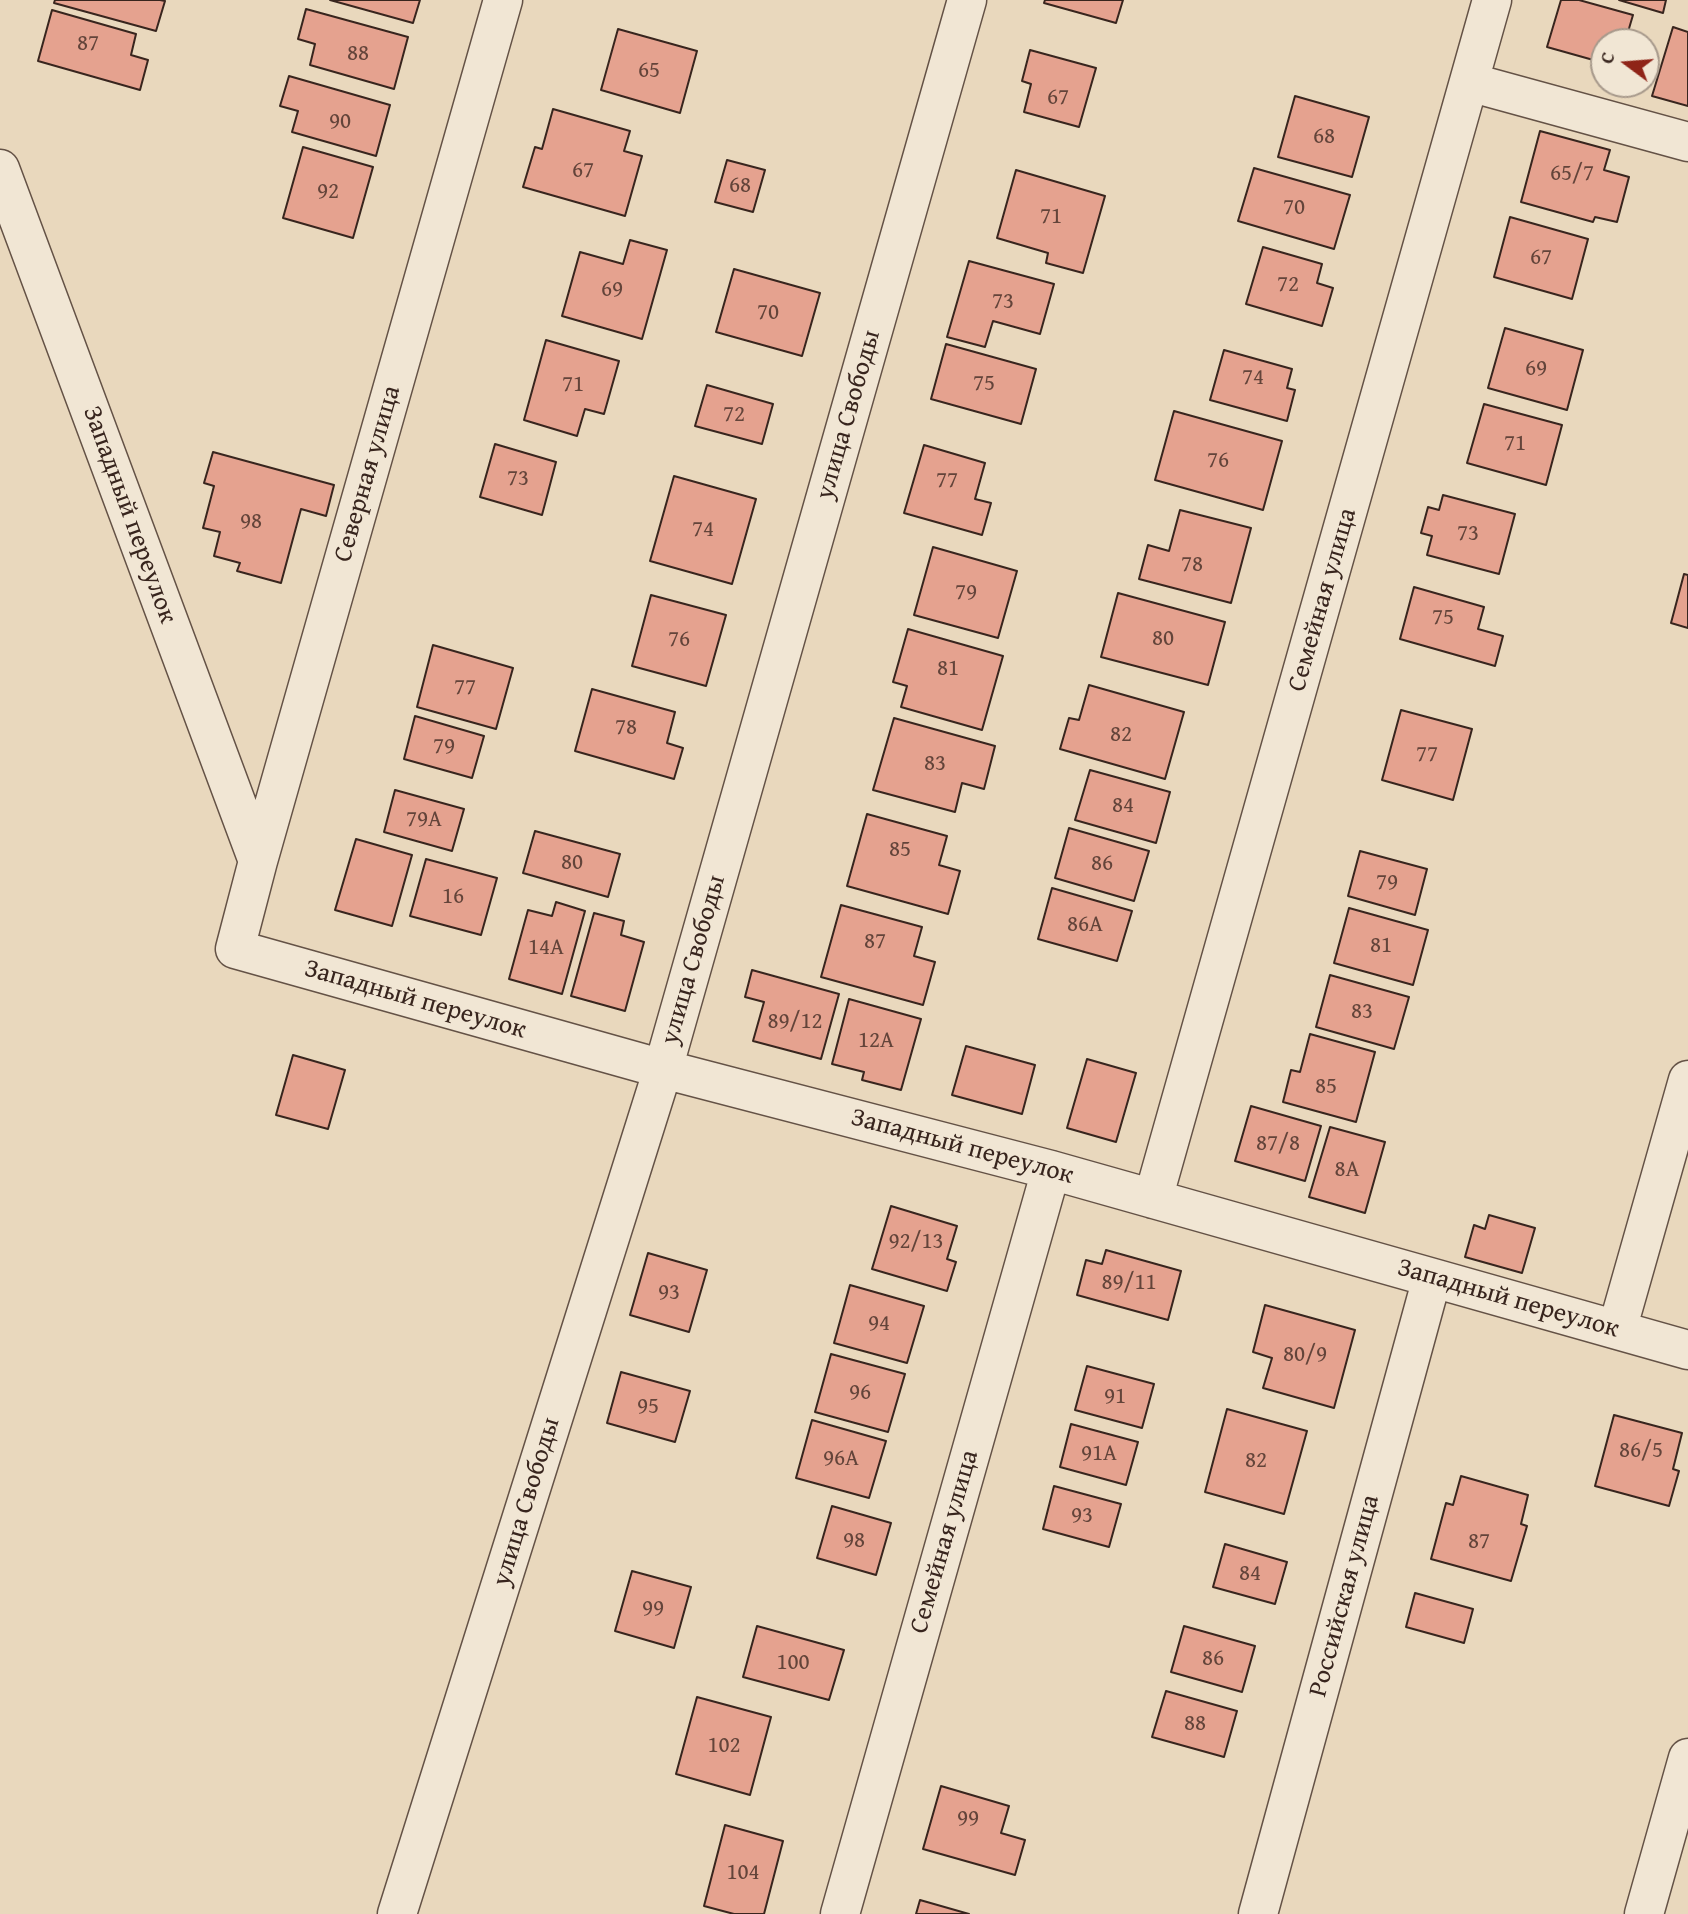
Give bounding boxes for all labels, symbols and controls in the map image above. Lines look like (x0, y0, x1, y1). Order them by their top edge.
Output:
north arrow (1590, 28, 1660, 98)
house number: 87 (77, 30, 99, 58)
house number: 88 (347, 40, 369, 68)
text: С (1592, 49, 1622, 67)
house number: 65 (638, 57, 660, 85)
house number: 67 (1047, 84, 1069, 112)
house number: 90 (329, 108, 351, 136)
house number: 68 (1313, 123, 1335, 151)
house number: 67 (572, 157, 594, 185)
house number: 65/7 (1550, 160, 1594, 188)
house number: 68 (729, 172, 751, 200)
house number: 92 (317, 178, 339, 206)
house number: 70 (1283, 194, 1305, 222)
house number: 71 (1040, 203, 1062, 231)
house number: 67 (1530, 244, 1552, 272)
house number: 72 (1277, 271, 1299, 299)
house number: 69 (601, 276, 623, 304)
house number: 73 (992, 288, 1014, 316)
house number: 70 (757, 299, 779, 327)
street label: улица Свободы (810, 327, 888, 503)
house number: 69 (1525, 355, 1547, 383)
house number: 74 (1242, 364, 1264, 392)
house number: 75 (973, 370, 995, 398)
house number: 71 (562, 371, 584, 399)
street label: Северная улица (328, 382, 408, 566)
house number: 72 (723, 401, 745, 429)
street label: Западный переулок (75, 402, 183, 628)
house number: 71 (1504, 430, 1526, 458)
house number: 76 (1207, 447, 1229, 475)
house number: 73 (507, 465, 529, 493)
house number: 77 (936, 467, 958, 495)
street label: Семейная улица (1282, 505, 1364, 695)
house number: 98 (240, 508, 262, 536)
house number: 74 (692, 516, 714, 544)
house number: 73 (1457, 520, 1479, 548)
house number: 78 (1181, 551, 1203, 579)
house number: 79 (955, 579, 977, 607)
house number: 75 (1432, 604, 1454, 632)
house number: 80 (1152, 625, 1174, 653)
house number: 76 (668, 626, 690, 654)
house number: 81 (937, 655, 959, 683)
house number: 77 (454, 674, 476, 702)
house number: 78 (615, 714, 637, 742)
house number: 82 (1110, 721, 1132, 749)
house number: 79 (433, 733, 455, 761)
house number: 77 (1416, 741, 1438, 769)
house number: 83 (924, 750, 946, 778)
house number: 84 (1112, 792, 1134, 820)
house number: 79А (406, 806, 442, 834)
house number: 85 (889, 836, 911, 864)
house number: 80 (561, 849, 583, 877)
house number: 86 (1091, 850, 1113, 878)
house number: 79 (1376, 869, 1398, 897)
street label: улица Свободы (655, 872, 733, 1048)
house number: 16 (442, 883, 464, 911)
house number: 86А (1067, 911, 1103, 939)
house number: 87 (864, 928, 886, 956)
house number: 81 (1370, 932, 1392, 960)
house number: 14А (528, 934, 564, 962)
street label: Западный переулок (301, 953, 529, 1047)
house number: 83 (1351, 998, 1373, 1026)
house number: 89/12 (767, 1008, 823, 1036)
house number: 12А (858, 1027, 894, 1055)
house number: 85 (1315, 1073, 1337, 1101)
street label: Западный переулок (847, 1102, 1077, 1192)
house number: 87/8 (1256, 1130, 1300, 1158)
house number: 8А (1334, 1156, 1360, 1184)
house number: 92/13 (888, 1228, 944, 1256)
street label: Западный переулок (1394, 1252, 1622, 1346)
house number: 89/11 (1101, 1269, 1157, 1297)
house number: 93 (658, 1279, 680, 1307)
house number: 94 (868, 1310, 890, 1338)
house number: 80/9 (1283, 1341, 1327, 1369)
house number: 96 (849, 1379, 871, 1407)
house number: 91 (1104, 1383, 1126, 1411)
house number: 95 (637, 1393, 659, 1421)
street label: улица Свободы (487, 1414, 567, 1590)
house number: 86/5 (1619, 1437, 1663, 1465)
house number: 91А (1081, 1440, 1117, 1468)
house number: 96А (823, 1445, 859, 1473)
street label: Семейная улица (904, 1447, 986, 1637)
house number: 82 (1245, 1447, 1267, 1475)
street label: Российская улица (1303, 1492, 1387, 1700)
house number: 93 (1071, 1502, 1093, 1530)
house number: 98 (843, 1527, 865, 1555)
house number: 87 (1468, 1528, 1490, 1556)
house number: 84 (1239, 1560, 1261, 1588)
house number: 99 (642, 1595, 664, 1623)
house number: 86 (1202, 1645, 1224, 1673)
house number: 100 (776, 1649, 810, 1677)
house number: 88 (1184, 1710, 1206, 1738)
house number: 102 (707, 1732, 741, 1760)
house number: 99 (957, 1805, 979, 1833)
house number: 104 (726, 1859, 760, 1887)

